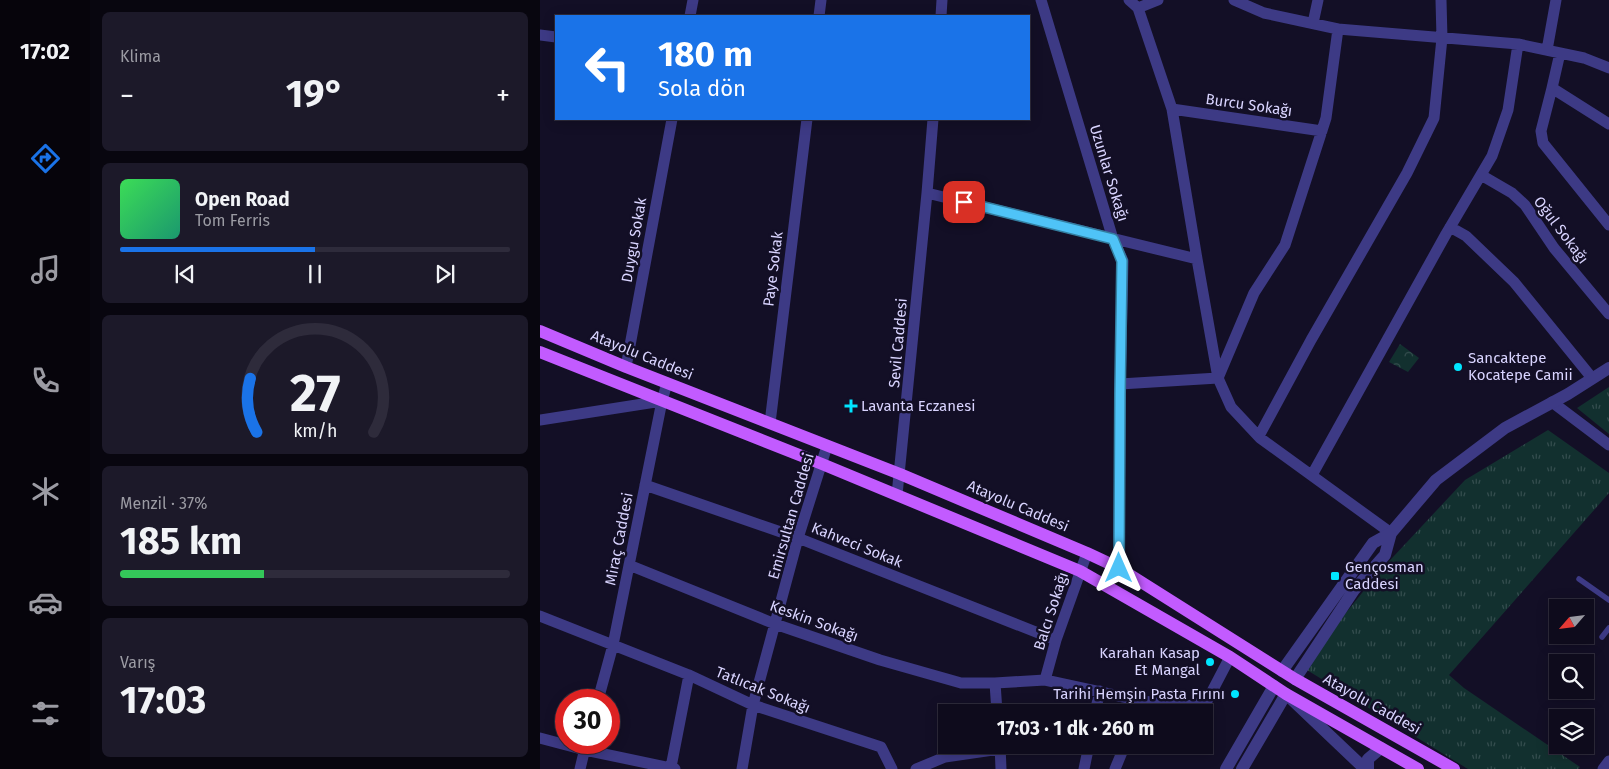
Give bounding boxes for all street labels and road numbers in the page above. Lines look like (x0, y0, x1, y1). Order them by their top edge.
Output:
street label: Burcu Sokağı (1204, 90, 1294, 120)
street label: Uzunlar Sokağı (1086, 122, 1132, 224)
street label: Oğul Sokağı (1530, 193, 1592, 267)
street label: Duygu Sokak (618, 196, 650, 284)
street label: Paye Sokak (759, 230, 787, 308)
street label: Sevil Caddesi (885, 297, 911, 389)
street label: Atayolu Caddesi (588, 326, 696, 384)
street label: Emirsultan Caddesi (764, 451, 818, 581)
street label: Atayolu Caddesi (964, 476, 1072, 536)
street label: Miraç Caddesi (601, 491, 637, 587)
street label: Kahveci Sokak (809, 519, 905, 572)
street label: Balcı Sokağı (1030, 570, 1072, 652)
street label: Keskin Sokağı (767, 597, 861, 645)
street label: Tatlıcak Sokağı (713, 663, 813, 717)
street label: Atayolu Caddesi (1320, 670, 1424, 738)

